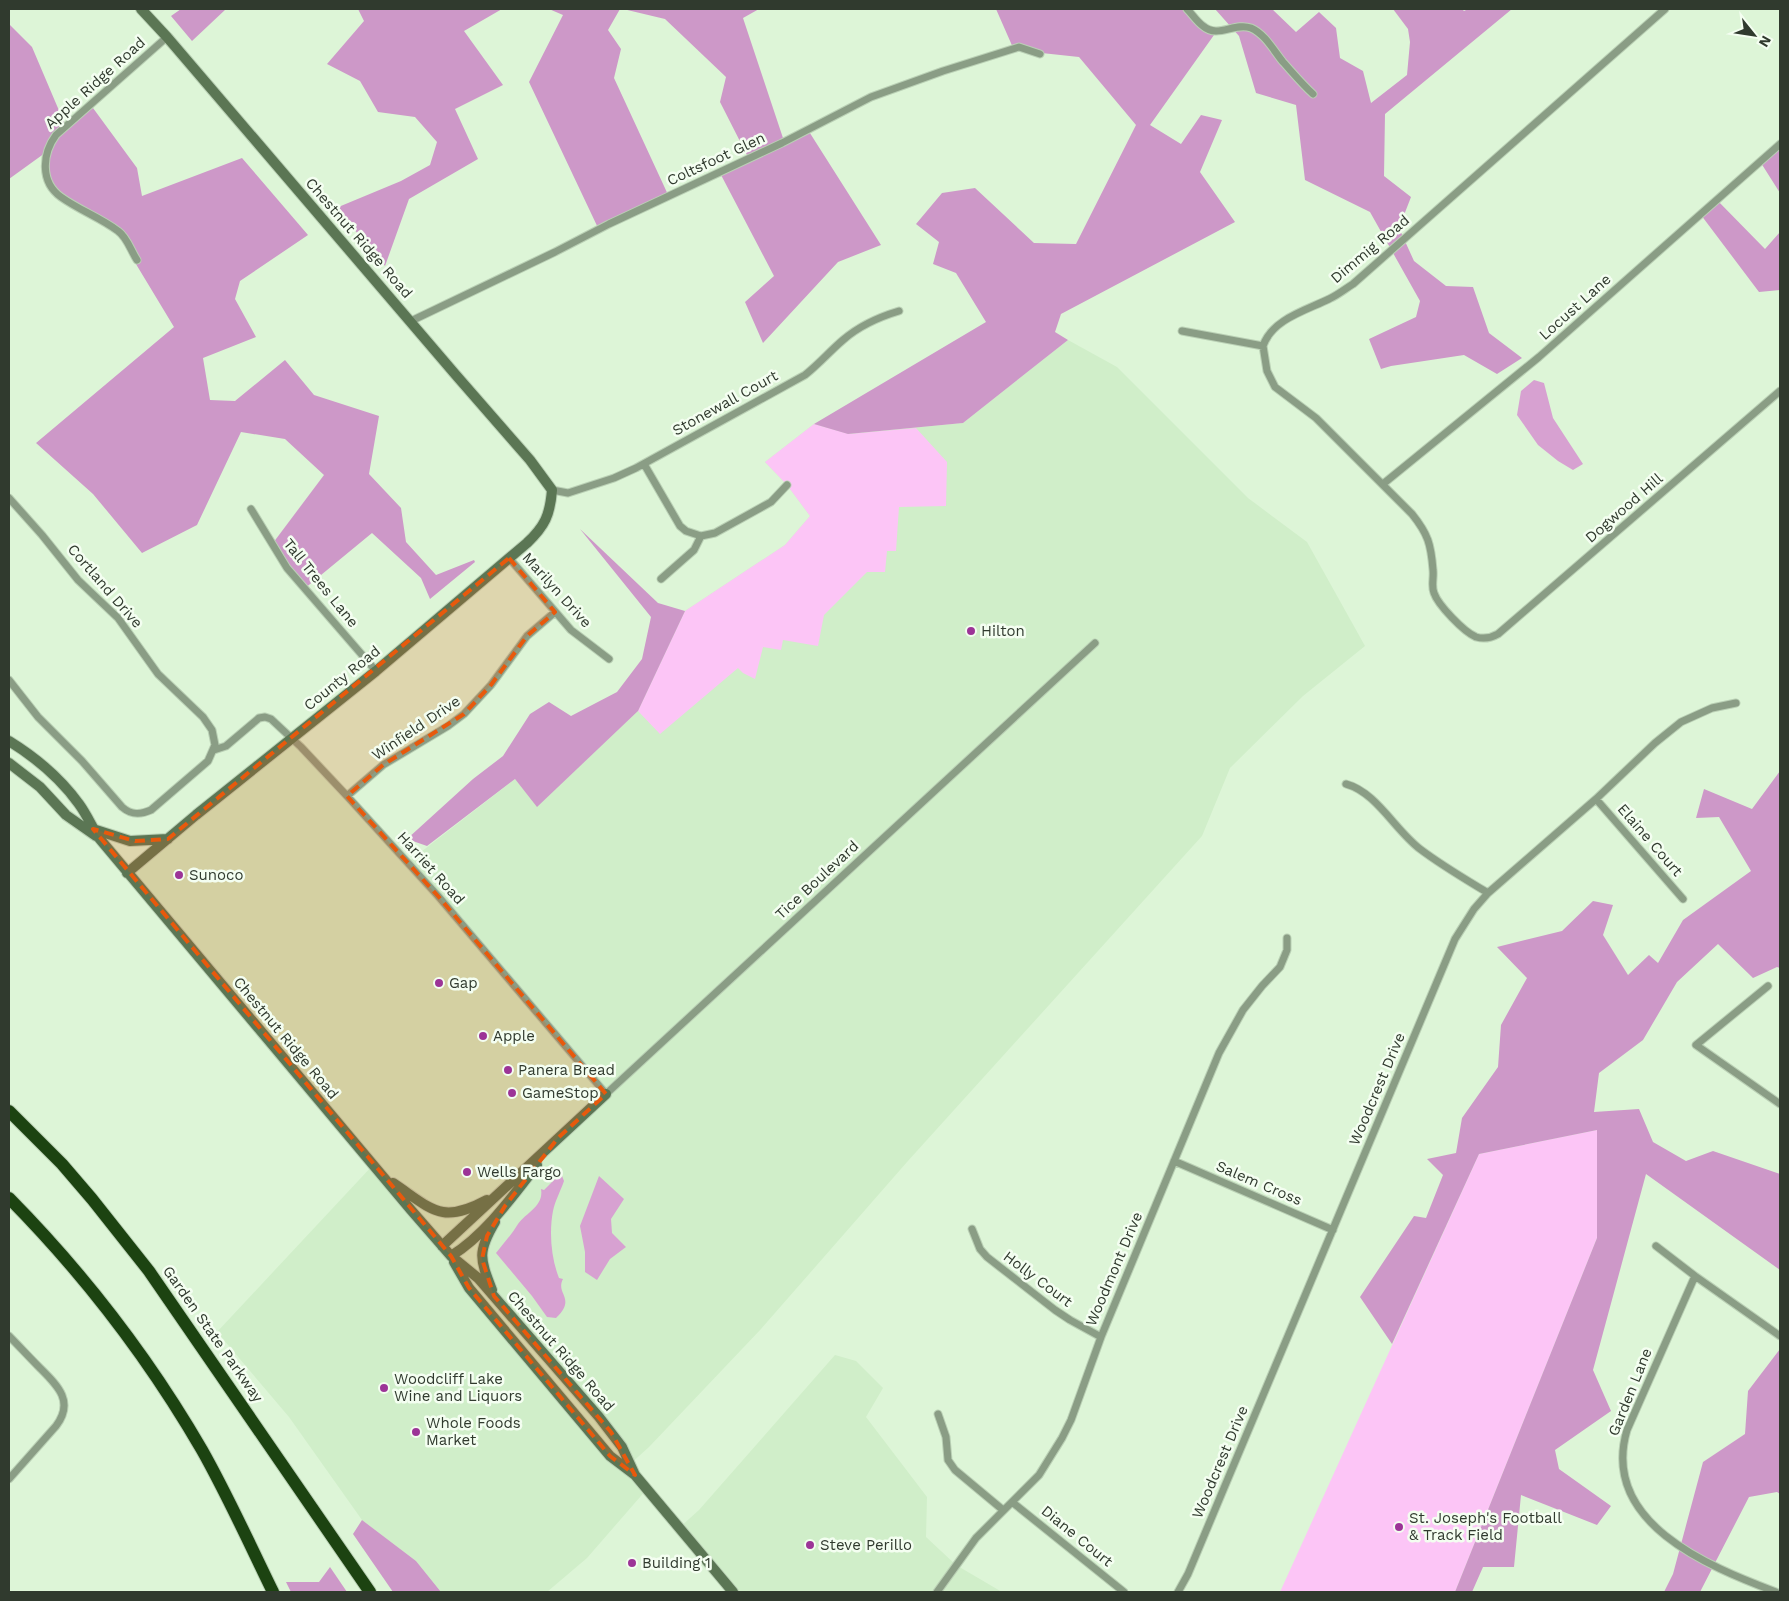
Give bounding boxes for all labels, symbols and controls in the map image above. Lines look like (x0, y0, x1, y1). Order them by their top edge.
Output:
north arrow (1729, 10, 1779, 60)
street label: Apple Ridge Road (41, 33, 149, 133)
text: N (1756, 33, 1775, 50)
street label: Coltsfoot Glen (664, 128, 768, 190)
street label: Chestnut Ridge Road (302, 174, 416, 302)
street label: Dimmig Road (1327, 211, 1413, 287)
street label: Locust Lane (1535, 270, 1615, 344)
street label: Stonewall Court (669, 366, 782, 439)
street label: Dogwood Hill (1582, 469, 1667, 546)
street label: Tall Trees Lane (280, 535, 362, 631)
street label: Cortland Drive (64, 540, 146, 632)
street label: Marilyn Drive (519, 549, 595, 631)
place label: Hilton (981, 622, 1025, 640)
marker: Hilton (965, 625, 977, 637)
street label: County Road (300, 642, 384, 714)
street label: Winfield Drive (368, 692, 464, 764)
street label: Elaine Court (1614, 800, 1687, 880)
street label: Harriet Road (394, 828, 468, 908)
street label: Tice Boulevard (772, 837, 862, 923)
place label: Sunoco (189, 866, 243, 884)
marker: Sunoco (173, 869, 185, 881)
street label: Chestnut Ridge Road (230, 973, 342, 1103)
place label: Gap (449, 974, 478, 992)
marker: Gap (433, 977, 445, 989)
place label: Apple (493, 1027, 535, 1045)
marker: Apple (477, 1030, 489, 1042)
street label: Woodcrest Drive (1345, 1030, 1409, 1148)
place label: Panera Bread (518, 1061, 615, 1079)
marker: Panera Bread (502, 1064, 514, 1076)
place label: GameStop (522, 1084, 599, 1102)
marker: GameStop (506, 1087, 518, 1099)
street label: Salem Cross (1213, 1157, 1305, 1209)
place label: Wells Fargo (477, 1163, 561, 1181)
marker: Wells Fargo (461, 1166, 473, 1178)
street label: Woodmont Drive (1082, 1209, 1146, 1329)
street label: Holly Court (1000, 1247, 1077, 1311)
street label: Garden State Parkway (159, 1262, 267, 1406)
street label: Chestnut Ridge Road (504, 1287, 618, 1415)
street label: Garden Lane (1604, 1345, 1656, 1439)
place label: Woodcliff Lake Wine and Liquors (394, 1370, 522, 1405)
marker: Woodcliff Lake Wine and Liquors (378, 1382, 390, 1394)
street label: Woodcrest Drive (1188, 1403, 1252, 1521)
place label: Whole Foods Market (426, 1414, 521, 1449)
marker: Whole Foods Market (410, 1426, 422, 1438)
street label: Diane Court (1038, 1502, 1117, 1571)
place label: St. Joseph's Football & Track Field (1409, 1509, 1562, 1544)
marker: St. Joseph's Football & Track Field (1393, 1521, 1405, 1533)
place label: Steve Perillo (820, 1536, 912, 1554)
marker: Steve Perillo (804, 1539, 816, 1551)
place label: Building 1 (642, 1554, 711, 1572)
marker: Building 1 (626, 1557, 638, 1569)

